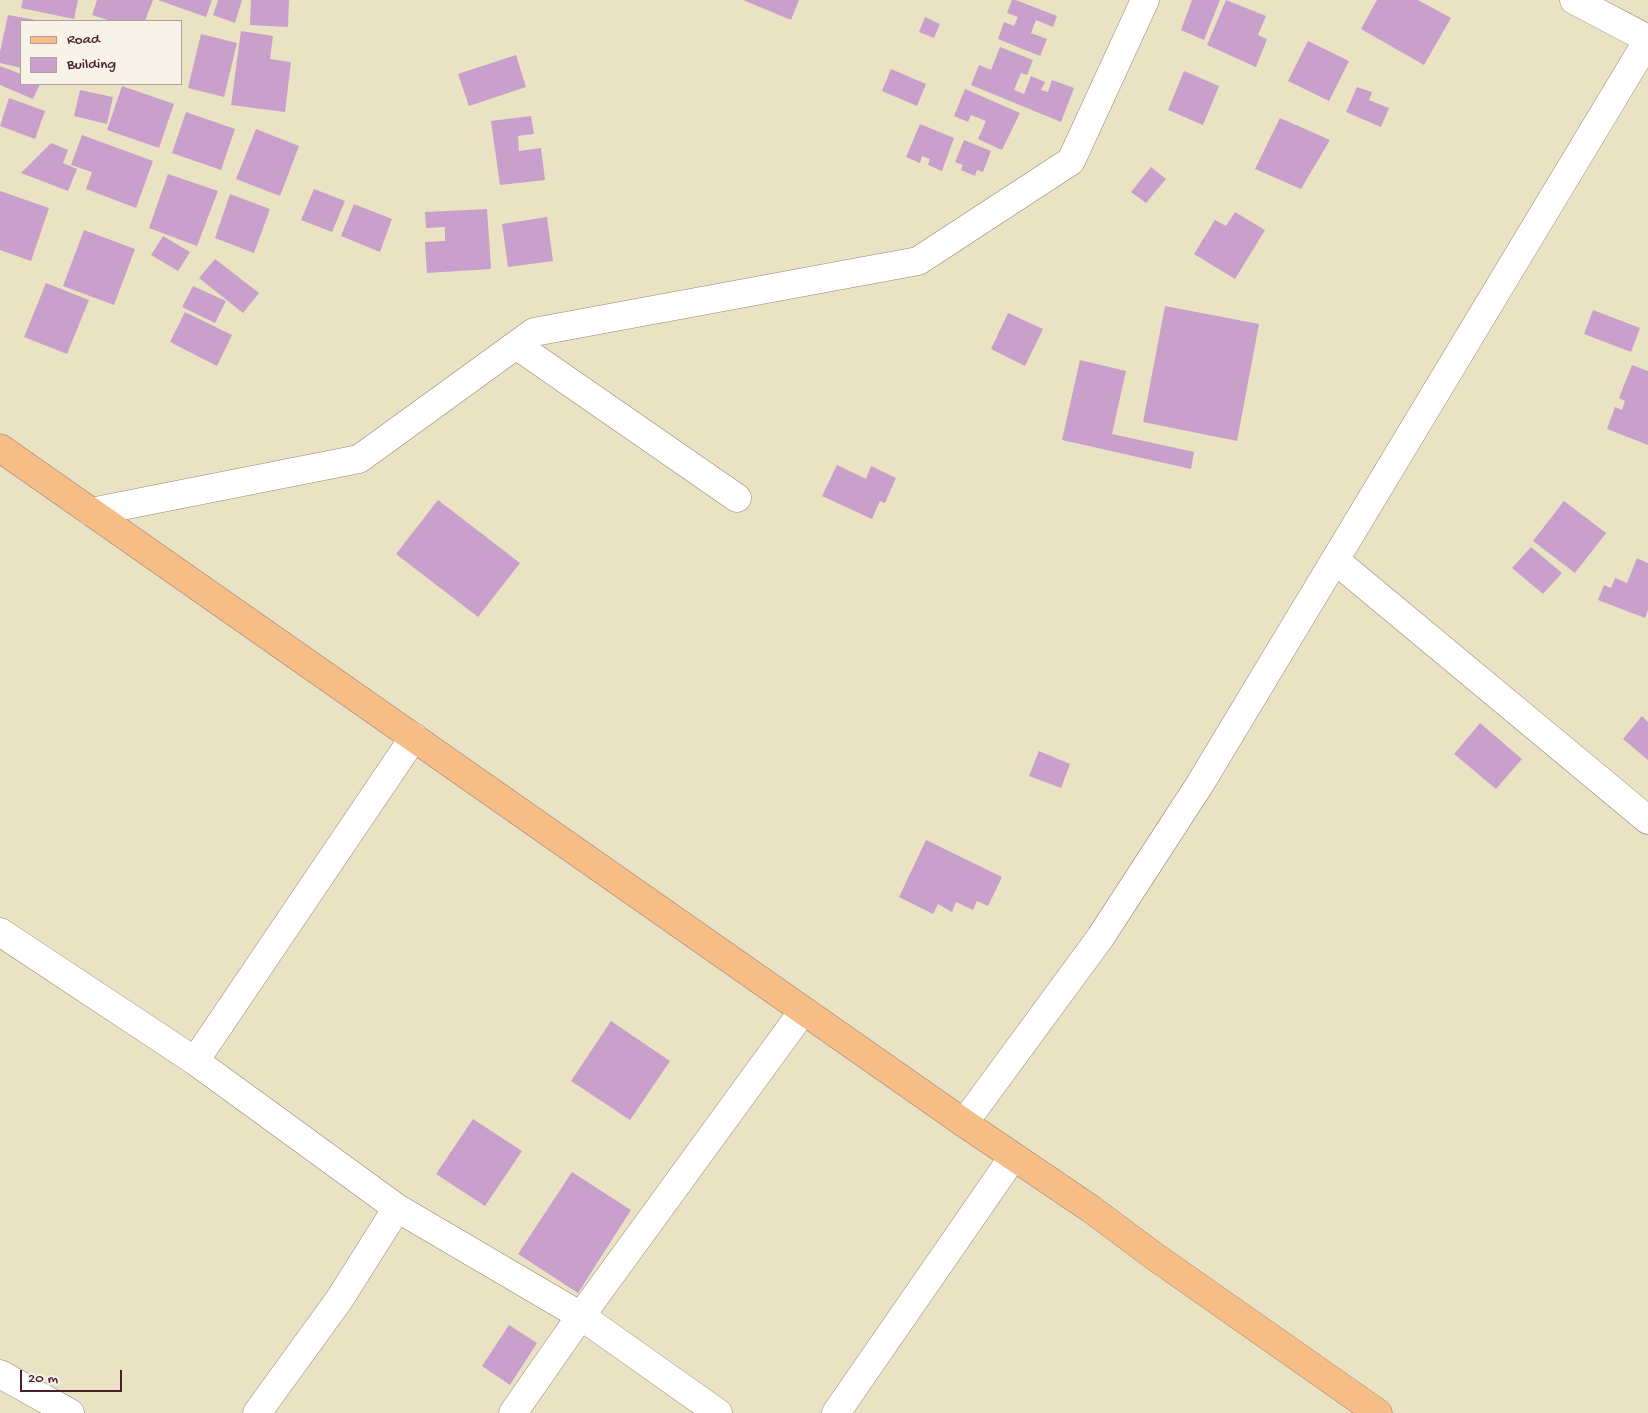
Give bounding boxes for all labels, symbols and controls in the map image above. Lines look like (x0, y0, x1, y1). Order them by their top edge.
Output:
legend (20, 20, 182, 85)
text: Road (67, 31, 100, 49)
text: Building (67, 56, 116, 74)
scale bar (22, 1360, 125, 1392)
text: 20 m (28, 1370, 58, 1388)

